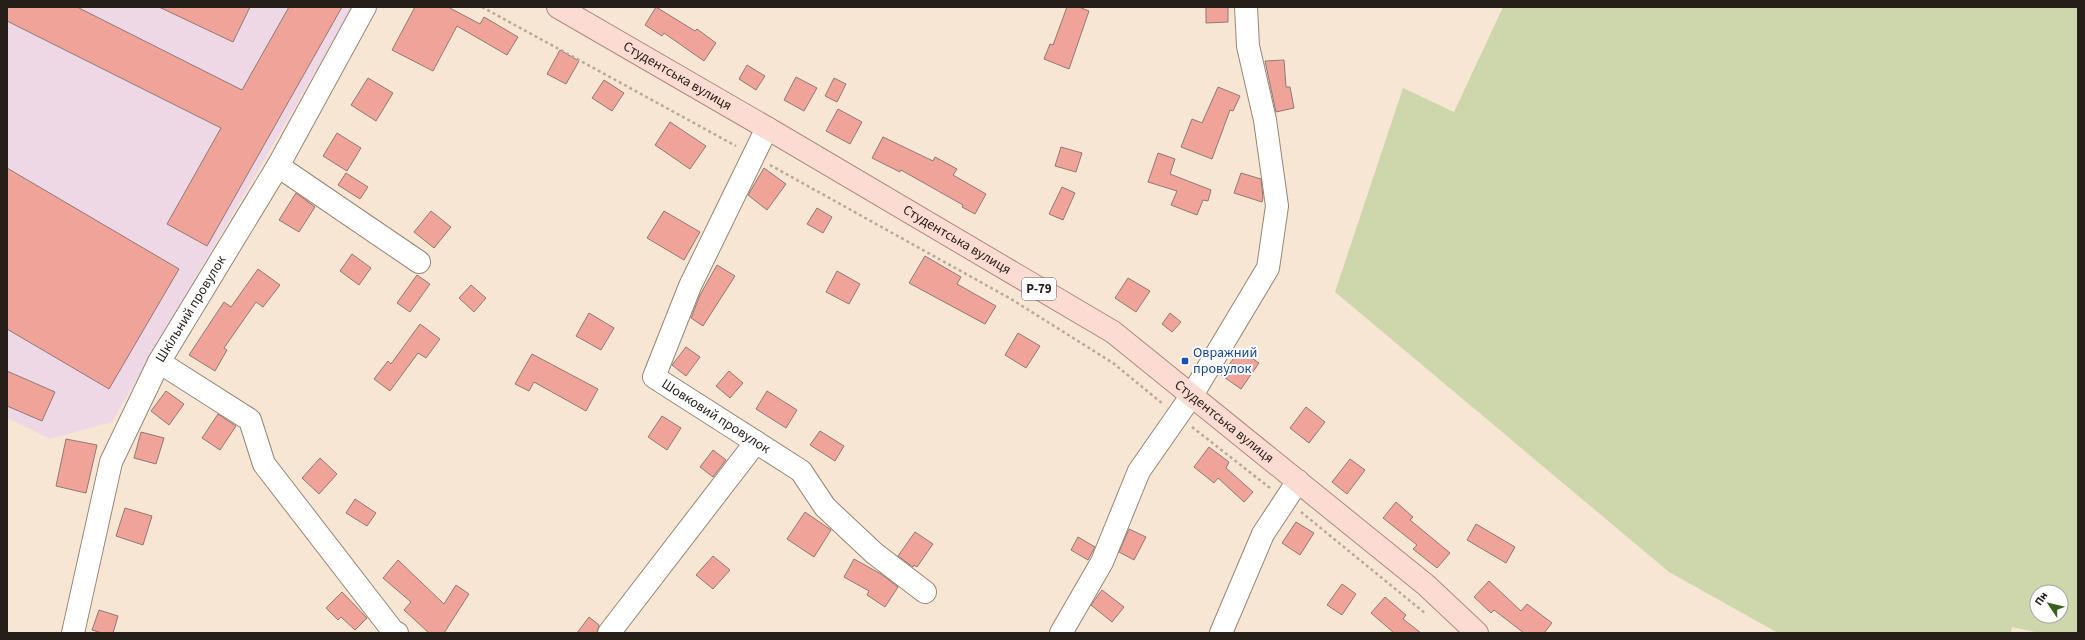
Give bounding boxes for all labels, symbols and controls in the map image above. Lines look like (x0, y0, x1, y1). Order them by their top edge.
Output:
street label: Студентська вулиця (619, 37, 736, 116)
street label: Студентська вулиця (899, 200, 1015, 280)
street label: Шкільний провулок (151, 252, 231, 366)
road number: Р-79 (1022, 278, 1056, 300)
place label: Овражний провулок (1193, 343, 1257, 379)
marker: Овражний провулок (1180, 356, 1190, 366)
street label: Шовковий провулок (657, 374, 774, 459)
street label: Студентська вулиця (1170, 375, 1278, 468)
north arrow (2029, 584, 2069, 624)
text: Пн (2031, 589, 2051, 608)

